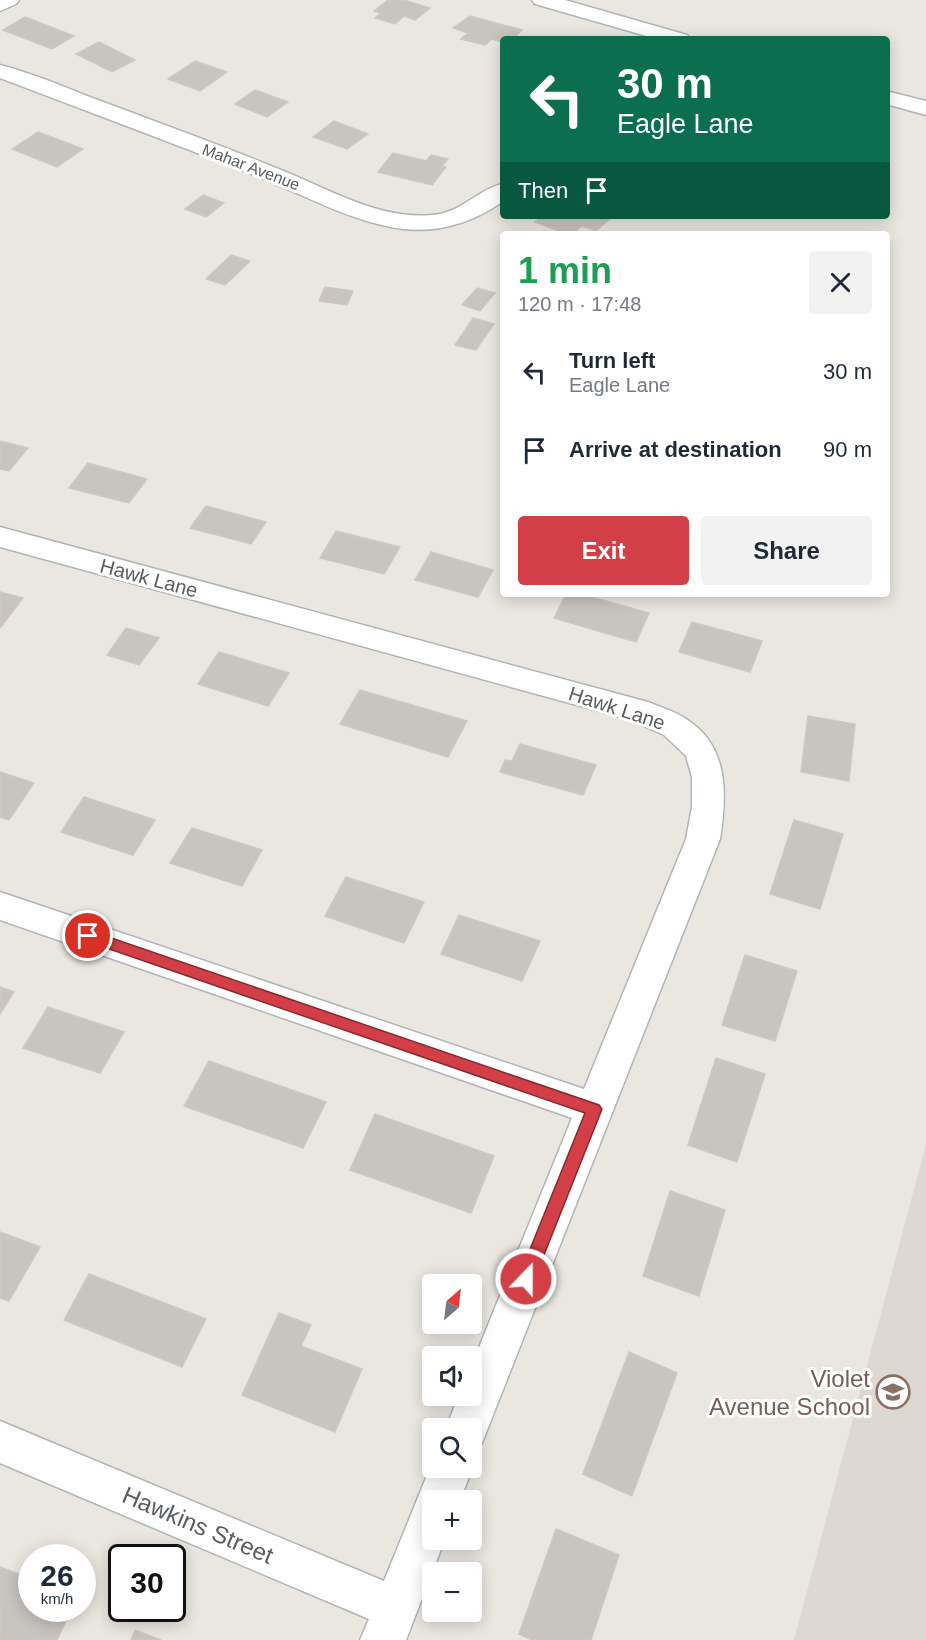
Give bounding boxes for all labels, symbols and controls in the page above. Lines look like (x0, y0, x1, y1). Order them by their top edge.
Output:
icon: left (518, 60, 596, 138)
text: 30 m (617, 60, 713, 107)
text: Eagle Lane (617, 109, 754, 139)
street label: Mahar Avenue (200, 141, 302, 193)
icon: arrive (580, 174, 613, 207)
text: Then (518, 178, 568, 203)
text: 1 min (518, 250, 612, 291)
button: close (809, 251, 872, 314)
text: 120 m · 17:48 (518, 293, 641, 315)
text: Turn left (569, 348, 655, 373)
icon: left (518, 356, 551, 389)
text: 30 m (823, 359, 872, 384)
text: Eagle Lane (569, 374, 670, 396)
icon: arrive (518, 434, 551, 467)
text: Arrive at destination (569, 437, 782, 462)
text: 90 m (823, 437, 872, 462)
button: Exit (518, 516, 689, 585)
button: Share (701, 516, 872, 585)
street label: Hawk Lane (98, 554, 200, 602)
street label: Hawk Lane (566, 682, 668, 734)
pin (62, 910, 113, 961)
icon: arrive (71, 919, 104, 952)
position arrow (494, 1247, 558, 1311)
north arrow (422, 1274, 482, 1334)
map controls (422, 1274, 482, 1622)
button: sound (422, 1346, 482, 1406)
place label: Violet Avenue School (709, 1365, 870, 1420)
school or university icon: Violet Avenue School (875, 1374, 911, 1410)
button: search (422, 1418, 482, 1478)
street label: Hawkins Street (118, 1481, 278, 1569)
button: + (422, 1490, 482, 1550)
speed limit sign: 30 (108, 1544, 186, 1622)
text: 26 (40, 1559, 74, 1592)
button: − (422, 1562, 482, 1622)
text: km/h (41, 1590, 73, 1607)

